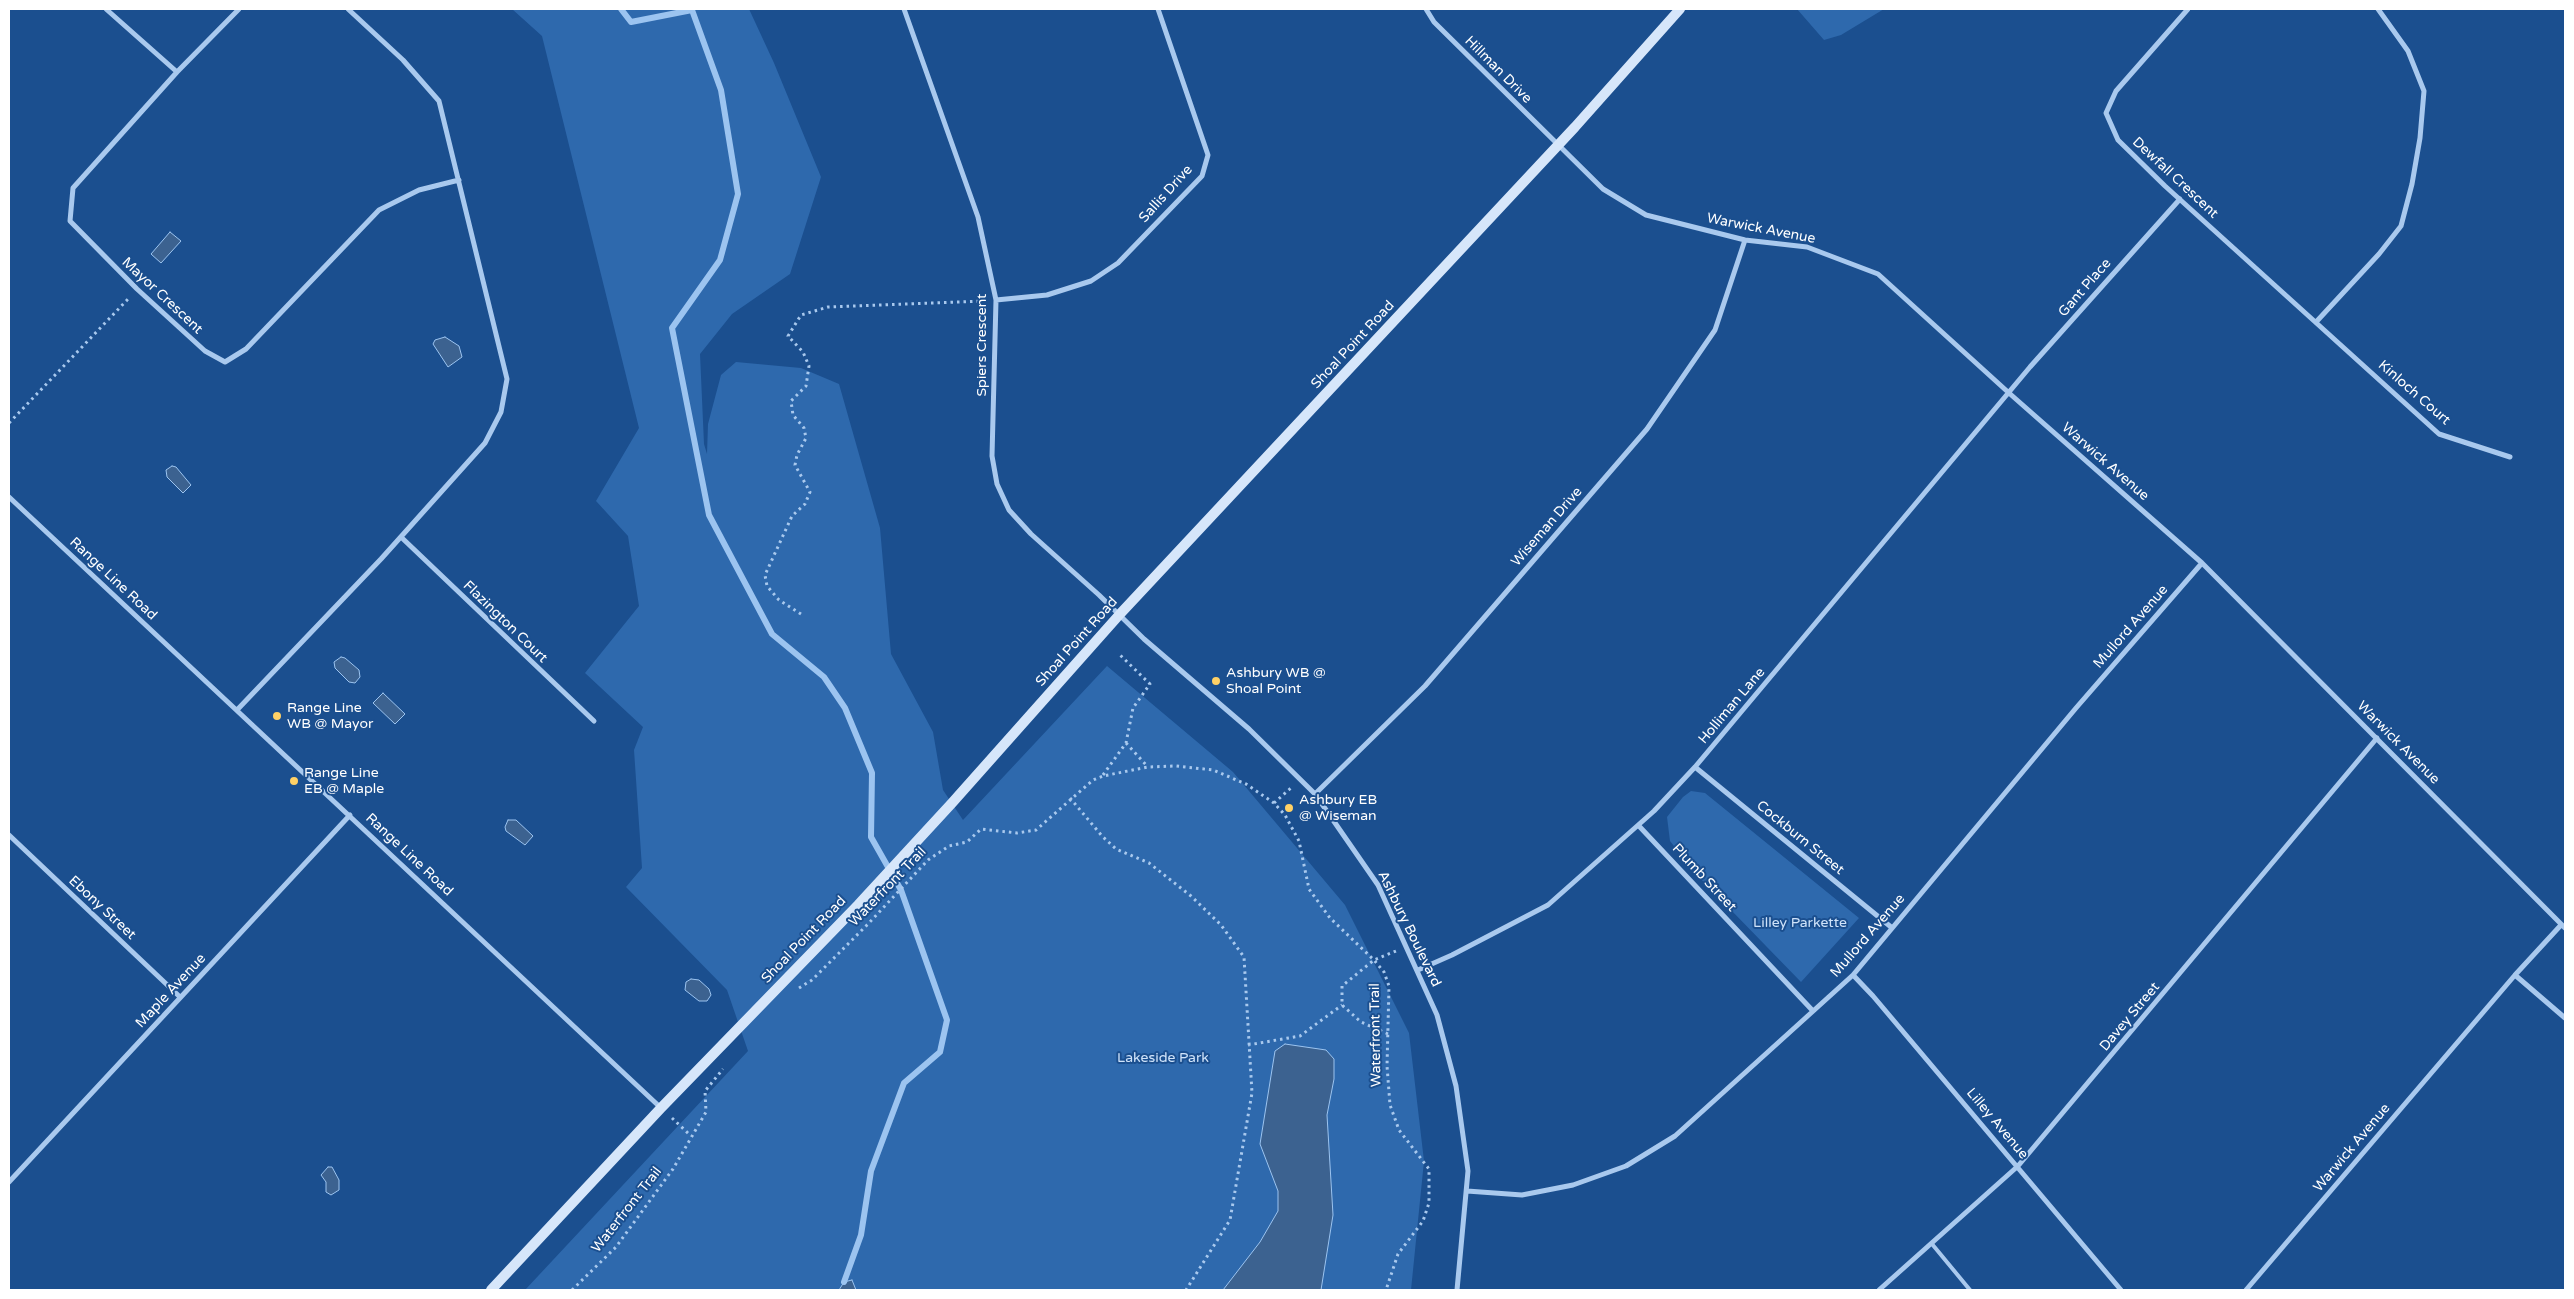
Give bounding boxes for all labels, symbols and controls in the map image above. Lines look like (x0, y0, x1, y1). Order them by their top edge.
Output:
street label: Hillman Drive (1461, 33, 1535, 107)
street label: Dewfall Crescent (2129, 134, 2221, 222)
street label: Sallis Drive (1136, 162, 1196, 226)
street label: Warwick Avenue (1705, 210, 1817, 248)
street label: Mayor Crescent (118, 254, 206, 338)
street label: Gant Place (2055, 255, 2115, 321)
street label: Spiers Crescent (974, 294, 990, 396)
street label: Shoal Point Road (1308, 297, 1398, 393)
street label: Kinloch Court (2374, 357, 2454, 429)
street label: Warwick Avenue (2058, 419, 2152, 505)
street label: Wiseman Drive (1508, 484, 1586, 570)
street label: Range Line Road (66, 534, 160, 624)
street label: Flazington Court (459, 577, 551, 667)
street label: Mullord Avenue (2090, 582, 2172, 672)
street label: Shoal Point Road (1033, 594, 1121, 690)
street label: Holliman Lane (1695, 664, 1769, 748)
place label: Ashbury WB @ Shoal Point (1226, 665, 1326, 698)
marker: Ashbury WB @ Shoal Point (1210, 675, 1222, 687)
street label: Warwick Avenue (2353, 698, 2443, 788)
place label: Range Line WB @ Mayor (287, 700, 373, 732)
marker: Range Line WB @ Mayor (271, 710, 283, 722)
place label: Range Line EB @ Maple (304, 765, 384, 798)
marker: Range Line EB @ Maple (288, 775, 300, 787)
place label: Ashbury EB @ Wiseman (1299, 792, 1377, 824)
street label: Cockburn Street (1753, 797, 1847, 879)
marker: Ashbury EB @ Wiseman (1283, 802, 1295, 814)
street label: Range Line Road (362, 810, 456, 900)
street label: Plumb Street (1668, 841, 1740, 915)
street label: Waterfront Trail (846, 844, 930, 930)
street label: Ashbury Boulevard (1374, 868, 1444, 990)
street label: Ebony Street (65, 873, 139, 943)
street label: Mullord Avenue (1827, 891, 1909, 981)
street label: Shoal Point Road (758, 893, 850, 987)
park label: Lilley Parkette (1753, 915, 1847, 931)
street label: Maple Avenue (132, 950, 210, 1032)
street label: Davey Street (2096, 979, 2164, 1055)
street label: Waterfront Trail (1367, 983, 1385, 1087)
park label: Lakeside Park (1117, 1050, 1209, 1066)
street label: Lilley Avenue (1962, 1085, 2032, 1163)
street label: Warwick Avenue (2310, 1100, 2394, 1196)
street label: Waterfront Trail (588, 1164, 666, 1256)

